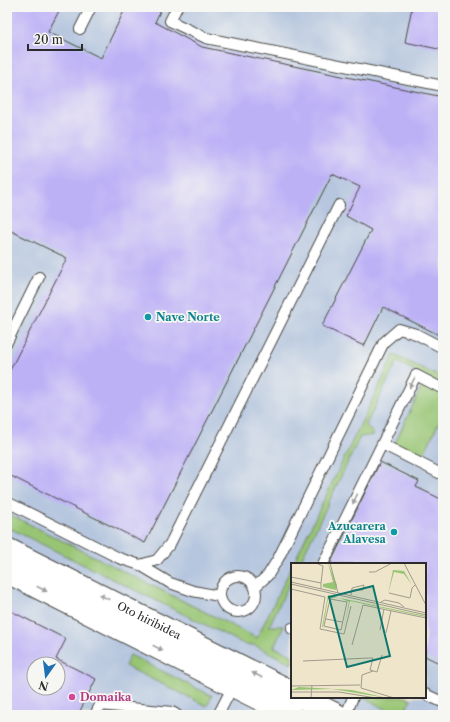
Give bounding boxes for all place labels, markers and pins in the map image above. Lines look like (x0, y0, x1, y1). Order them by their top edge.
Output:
place label: Nave Norte (156, 310, 220, 324)
marker: Nave Norte (143, 312, 153, 322)
place label: Azucarera Alavesa (327, 519, 387, 546)
marker: Azucarera Alavesa (389, 527, 399, 537)
place label: Domaika (80, 690, 132, 704)
marker: Domaika (67, 692, 77, 702)

